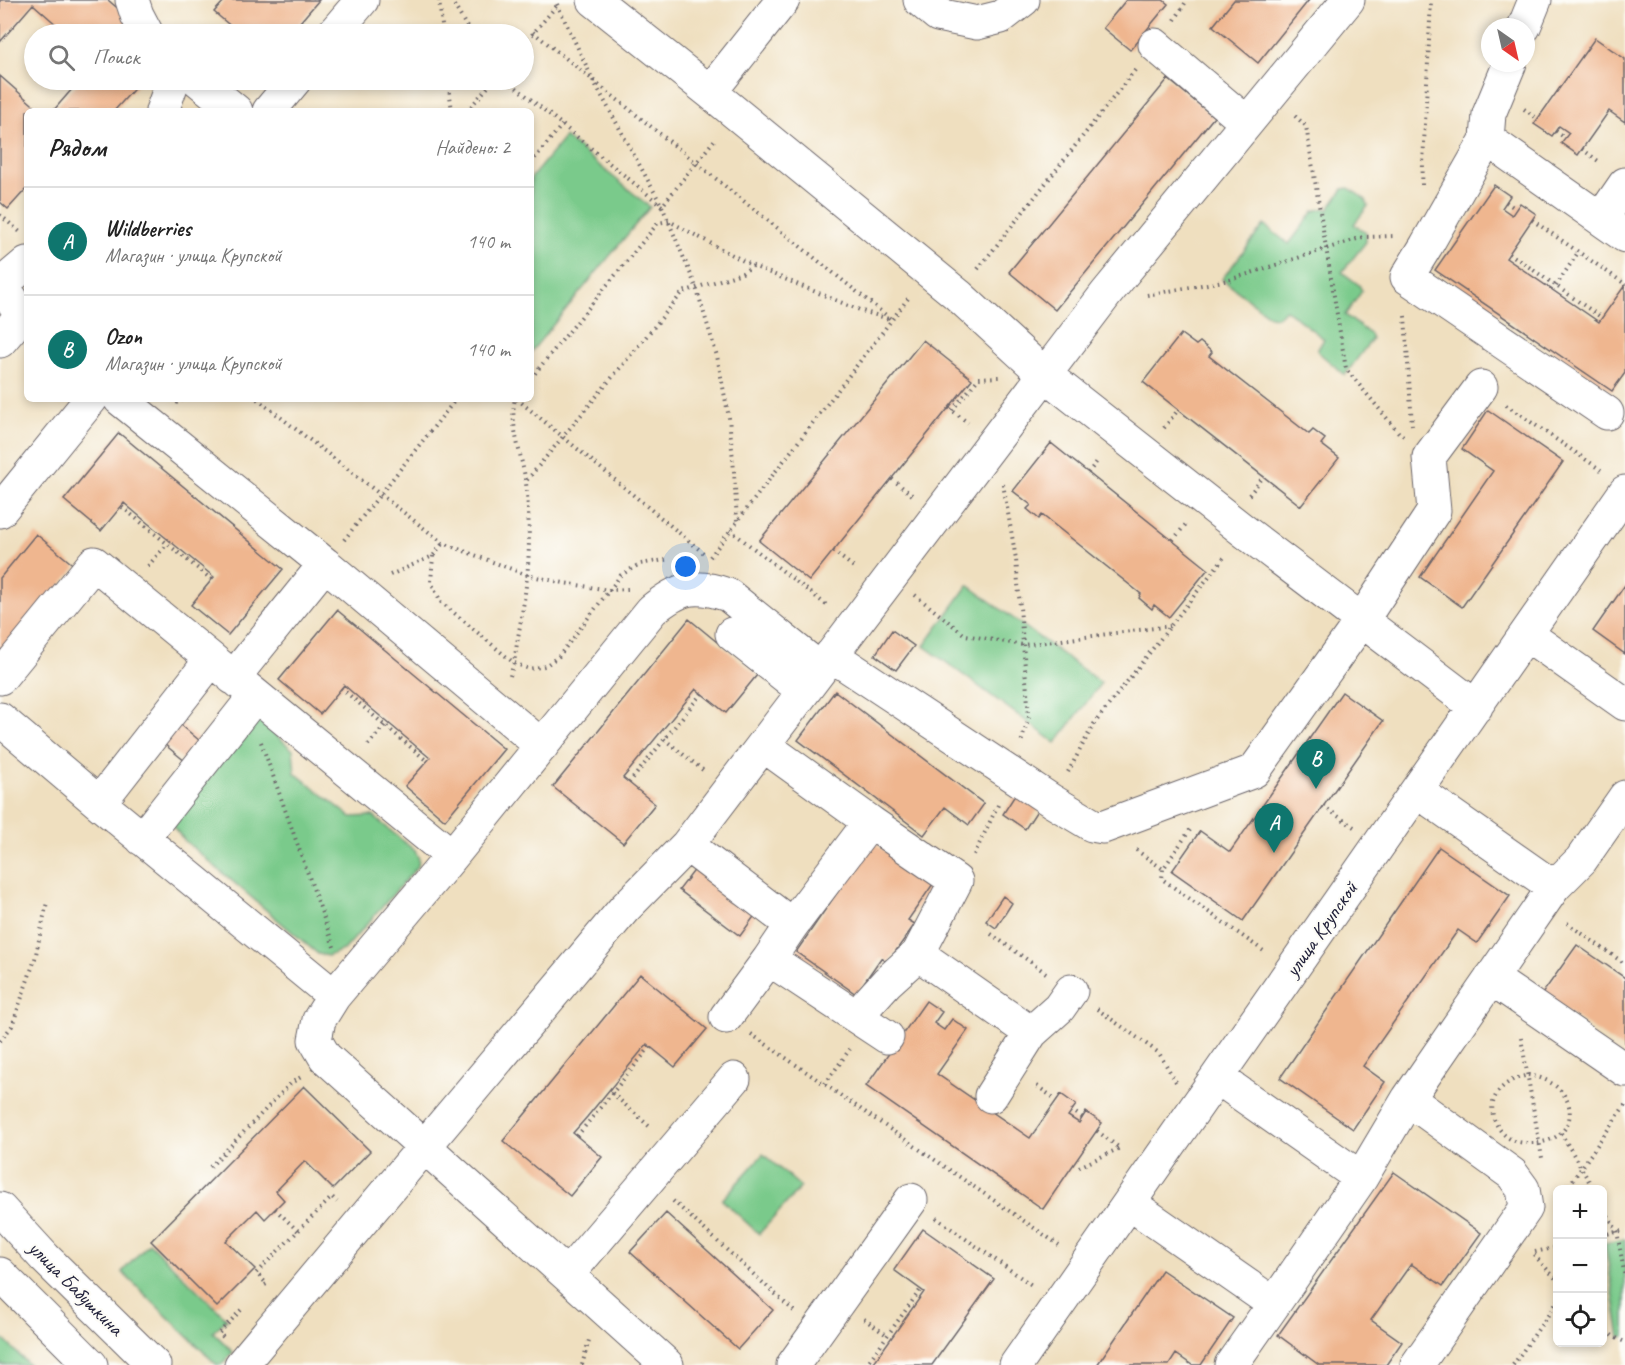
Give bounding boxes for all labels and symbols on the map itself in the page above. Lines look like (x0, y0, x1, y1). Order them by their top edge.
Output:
north arrow (1481, 18, 1535, 72)
your location (671, 552, 700, 581)
pin: B (1296, 740, 1336, 789)
pin: A (1254, 804, 1294, 853)
street label: улица Крупской (1278, 875, 1364, 983)
street label: улица Бабушкина (22, 1234, 130, 1342)

